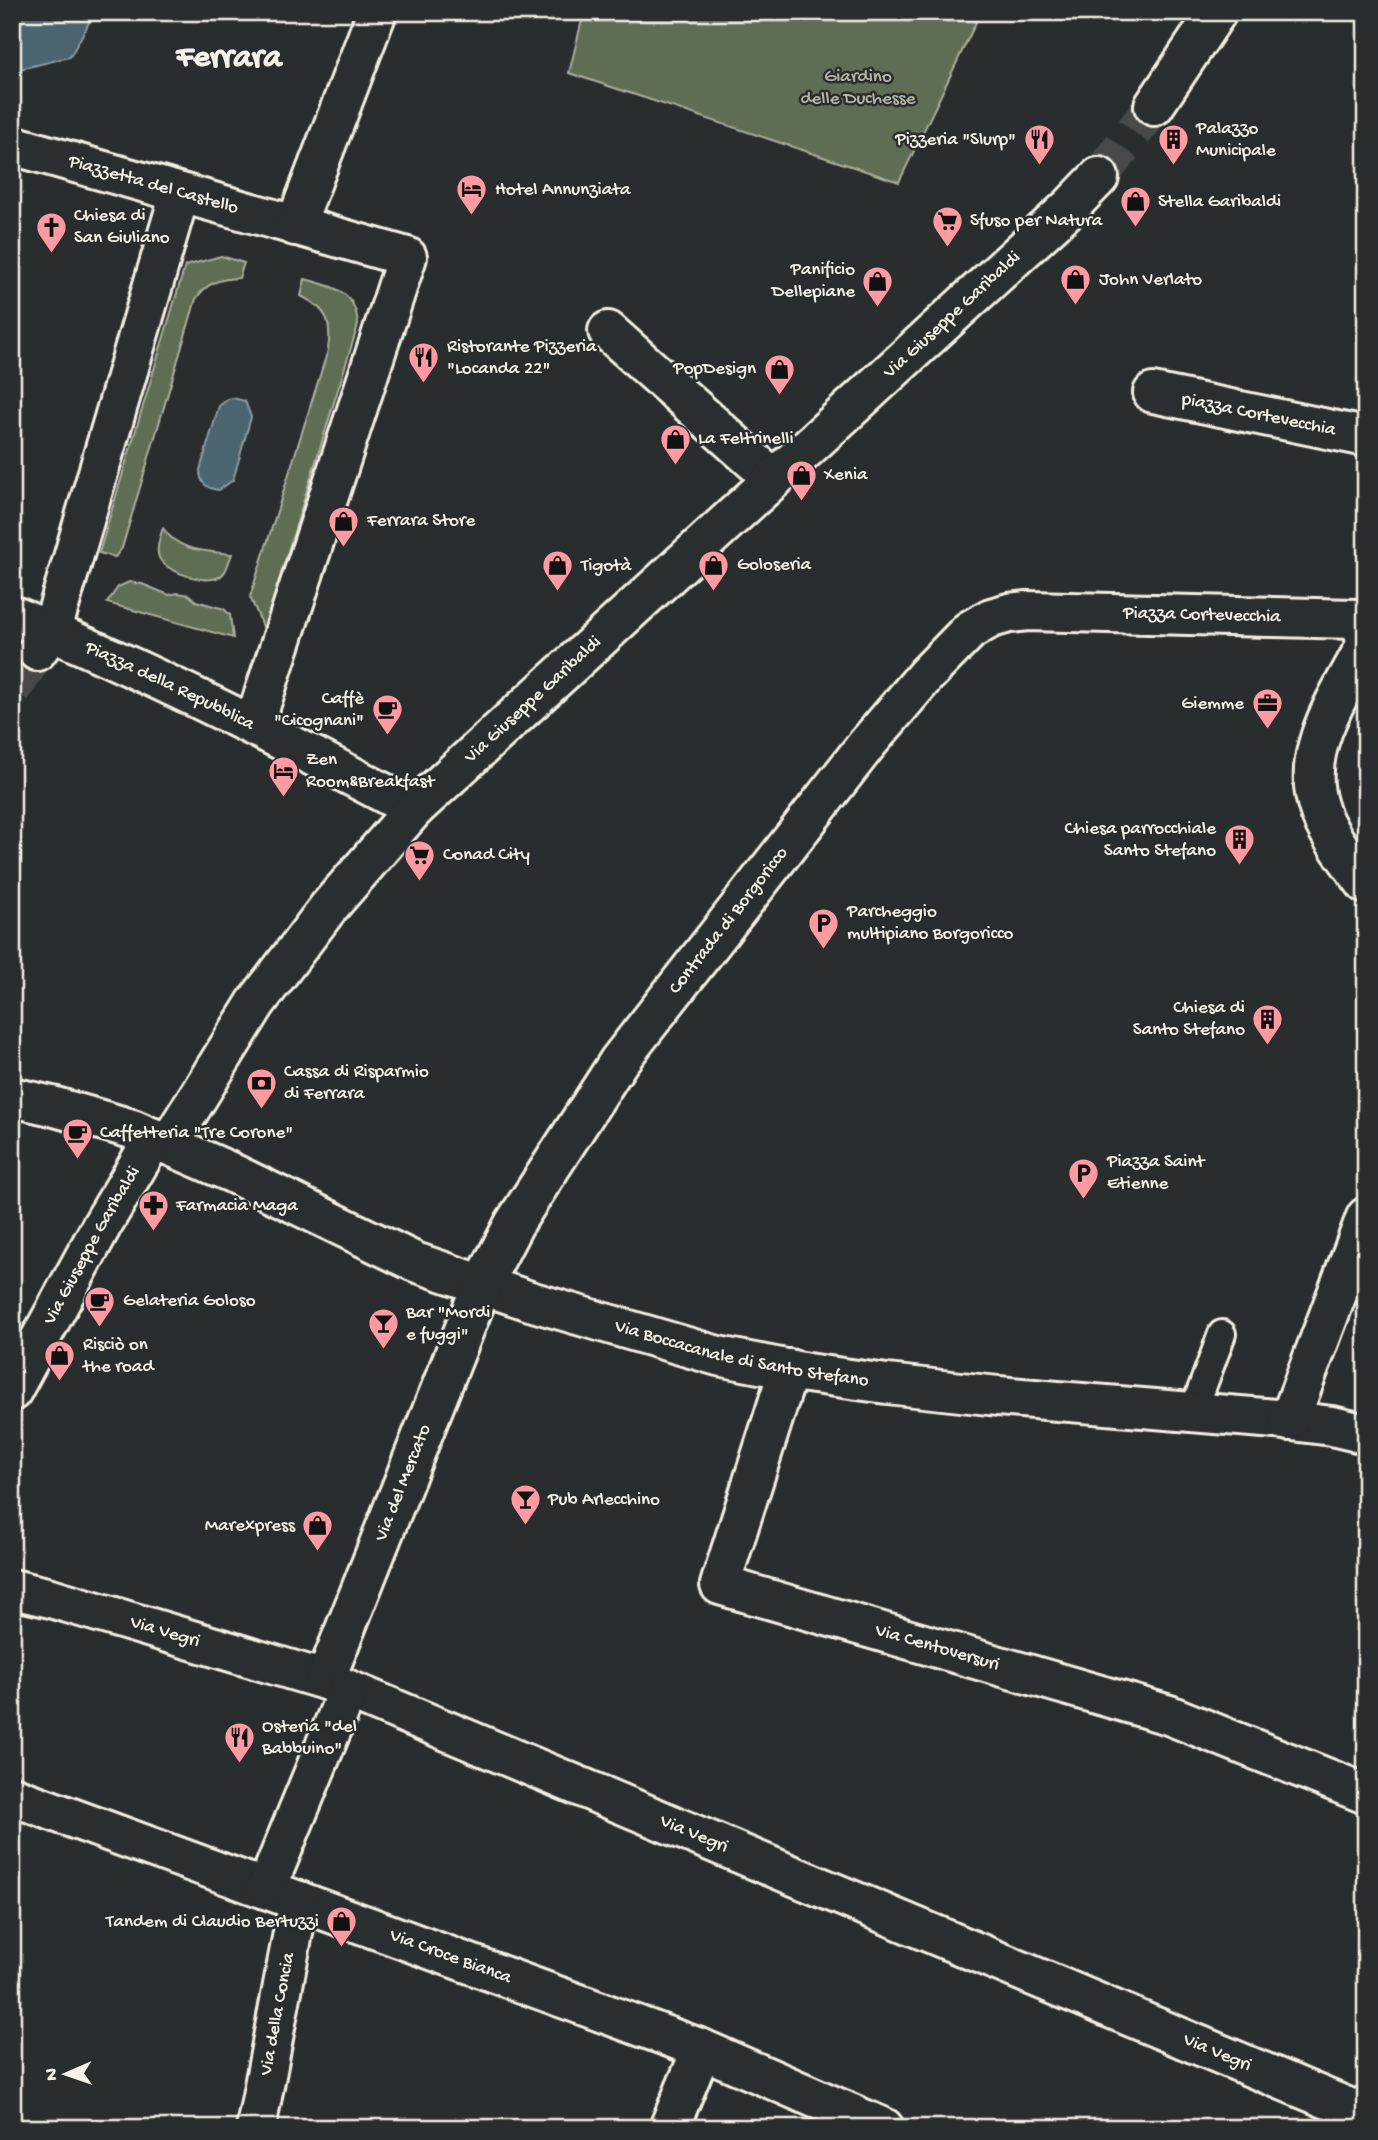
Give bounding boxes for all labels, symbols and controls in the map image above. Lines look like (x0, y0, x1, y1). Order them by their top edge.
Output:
district label: Ferrara (175, 40, 283, 78)
park label: Giardino delle Duchesse (800, 66, 916, 111)
place label: Palazzo Municipale (1195, 118, 1276, 163)
restaurant icon: Pizzeria "Slurp" (1022, 123, 1056, 167)
building icon: Palazzo Municipale (1156, 123, 1190, 167)
place label: Pizzeria "Slurp" (894, 129, 1016, 152)
street label: Piazzetta del Castello (65, 150, 241, 220)
hotel icon: Hotel Annunziata (455, 173, 489, 217)
place label: Hotel Annunziata (495, 179, 632, 202)
shop icon: Stella Garibaldi (1118, 185, 1152, 229)
place label: Stella Garibaldi (1158, 191, 1281, 214)
supermarket icon: Sfuso per Natura (930, 204, 964, 248)
place label: Chiesa di San Giuliano (74, 205, 170, 250)
church icon: Chiesa di San Giuliano (34, 210, 68, 254)
place label: Sfuso per Natura (970, 210, 1104, 233)
street label: Via Giuseppe Garibaldi (878, 246, 1026, 384)
place label: Panificio Dellepiane (770, 259, 855, 304)
shop icon: John Verlato (1059, 263, 1093, 307)
shop icon: Panificio Dellepiane (861, 264, 895, 308)
place label: John Verlato (1099, 269, 1202, 292)
place label: Ristorante Pizzeria "Locanda 22" (447, 336, 598, 381)
restaurant icon: Ristorante Pizzeria "Locanda 22" (407, 341, 441, 385)
shop icon: PopDesign (762, 352, 796, 396)
place label: PopDesign (672, 358, 756, 381)
street label: piazza Cortevecchia (1179, 388, 1339, 442)
shop icon: La Feltrinelli (658, 422, 692, 466)
place label: La Feltrinelli (698, 428, 794, 451)
shop icon: Xenia (784, 458, 818, 502)
place label: Xenia (823, 464, 869, 487)
shop icon: Ferrara Store (327, 504, 361, 548)
place label: Ferrara Store (366, 510, 475, 533)
shop icon: Goloseria (697, 548, 731, 592)
shop icon: Tigotà (541, 549, 575, 593)
place label: Goloseria (737, 554, 813, 577)
place label: Tigotà (580, 555, 633, 578)
street label: Piazza Cortevecchia (1122, 602, 1282, 629)
street label: Via Giuseppe Garibaldi (459, 631, 606, 769)
street label: Piazza della Repubblica (80, 636, 260, 737)
office icon: Giemme (1250, 687, 1284, 731)
place label: Caffè "Cicognani" (274, 688, 364, 733)
cafe icon: Caffè "Cicognani" (370, 693, 404, 737)
place label: Giemme (1181, 693, 1244, 716)
place label: Zen Room&Breakfast (306, 749, 437, 794)
hotel icon: Zen Room&Breakfast (266, 754, 300, 798)
place label: Chiesa parrocchiale Santo Stefano (1065, 818, 1216, 863)
building icon: Chiesa parrocchiale Santo Stefano (1222, 823, 1256, 867)
supermarket icon: Conad City (403, 838, 437, 882)
street label: Contrada di Borgoricco (664, 842, 794, 999)
place label: Conad City (443, 844, 531, 867)
place label: Parcheggio multipiano Borgoricco (846, 901, 1014, 946)
parking icon: Parcheggio multipiano Borgoricco (807, 906, 841, 950)
place label: Chiesa di Santo Stefano (1133, 997, 1245, 1042)
building icon: Chiesa di Santo Stefano (1251, 1002, 1285, 1046)
place label: Cassa di Risparmio di Ferrara (284, 1061, 429, 1106)
bank icon: Cassa di Risparmio di Ferrara (244, 1066, 278, 1110)
cafe icon: Caffetteria "Tre Corone" (60, 1116, 94, 1160)
place label: Caffetteria "Tre Corone" (100, 1122, 293, 1145)
place label: Piazza Saint Etienne (1106, 1151, 1206, 1196)
parking icon: Piazza Saint Etienne (1067, 1156, 1101, 1200)
street label: Via Giuseppe Garibaldi (38, 1162, 146, 1330)
pharmacy icon: Farmacia Maga (136, 1189, 170, 1233)
place label: Farmacia Maga (175, 1195, 299, 1218)
cafe icon: Gelateria Goloso (83, 1284, 117, 1328)
place label: Gelateria Goloso (123, 1290, 256, 1313)
place label: Bar "Mordi e fuggi" (405, 1302, 490, 1347)
bar icon: Bar "Mordi e fuggi" (366, 1307, 400, 1351)
street label: Via Boccacanale di Santo Stefano (611, 1315, 870, 1393)
place label: Risciò on the road (81, 1334, 155, 1379)
shop icon: Risciò on the road (43, 1339, 77, 1383)
street label: Via del Mercato (369, 1421, 437, 1546)
bar icon: Pub Arlecchino (508, 1483, 542, 1527)
place label: Pub Arlecchino (547, 1489, 660, 1512)
shop icon: Marexpress (301, 1509, 335, 1553)
place label: Marexpress (205, 1515, 296, 1538)
street label: Via Vegri (126, 1611, 203, 1653)
street label: Via Centoversuri (872, 1619, 1002, 1677)
place label: Osteria "del Babbuino" (261, 1716, 357, 1761)
restaurant icon: Osteria "del Babbuino" (222, 1721, 256, 1765)
street label: Via Vegri (656, 1809, 732, 1859)
shop icon: Tandem di Claudio Bertuzzi (325, 1905, 359, 1949)
place label: Tandem di Claudio Bertuzzi (105, 1911, 319, 1934)
street label: Via Croce Bianca (385, 1924, 516, 1990)
street label: Via della Concia (255, 1949, 301, 2078)
street label: Via Vegri (1179, 2028, 1255, 2077)
north arrow (32, 2038, 102, 2108)
text: N (41, 2068, 64, 2081)

